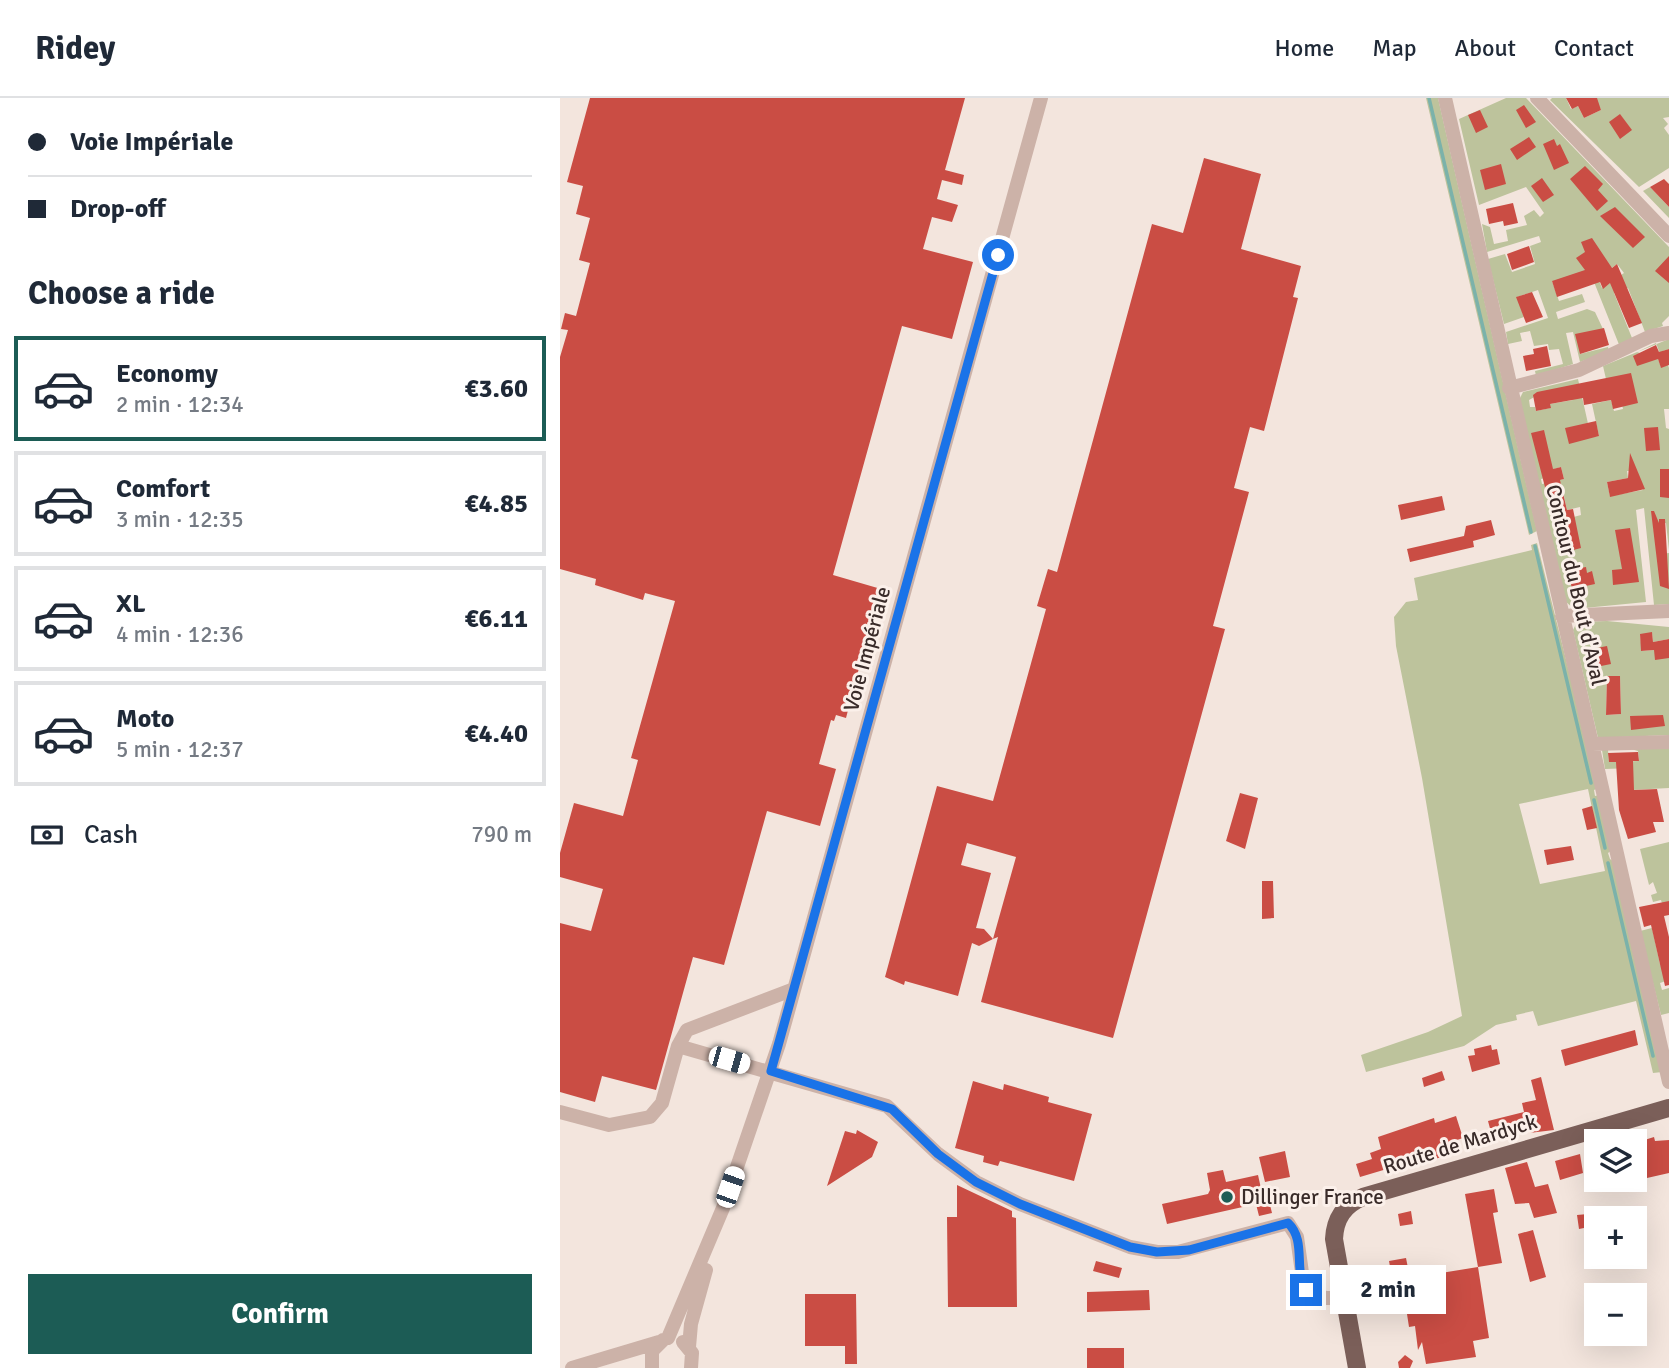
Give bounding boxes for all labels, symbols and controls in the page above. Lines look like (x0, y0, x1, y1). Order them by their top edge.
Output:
text: Ridey (35, 28, 115, 69)
text: Home (1274, 33, 1334, 63)
text: Map (1372, 33, 1417, 63)
text: About (1455, 33, 1516, 63)
text: Contact (1554, 33, 1634, 63)
text: Voie Impériale (70, 126, 233, 158)
text: Drop-off (70, 193, 166, 225)
route start (982, 239, 1014, 271)
text: Choose a ride (28, 274, 215, 313)
icon: car (32, 357, 95, 420)
text: Economy (116, 358, 218, 390)
text: €3.60 (464, 373, 528, 405)
text: 2 min · 12:34 (116, 390, 244, 419)
icon: car (32, 472, 95, 535)
text: Comfort (116, 473, 210, 505)
street label: Contour du Bout d'Aval (1540, 482, 1612, 688)
text: €4.85 (464, 488, 528, 520)
text: 3 min · 12:35 (116, 505, 244, 534)
street label: Voie Impériale (838, 584, 896, 714)
icon: car (32, 587, 95, 650)
text: XL (116, 588, 146, 620)
text: €6.11 (464, 603, 528, 635)
text: 4 min · 12:36 (116, 620, 244, 649)
icon: car (32, 702, 95, 765)
text: Moto (116, 703, 174, 735)
text: €4.40 (464, 718, 528, 750)
text: 5 min · 12:37 (116, 735, 244, 764)
icon: cash (28, 816, 66, 854)
text: Cash (84, 819, 138, 851)
text: 790 m (471, 820, 532, 849)
car (706, 1044, 753, 1076)
street label: Route de Mardyck (1380, 1108, 1541, 1180)
map controls (1584, 1129, 1647, 1346)
button: layers (1584, 1129, 1647, 1192)
car (714, 1164, 747, 1210)
place label: Dillinger France (1241, 1184, 1384, 1210)
marker: Dillinger France (1219, 1189, 1235, 1205)
button: + (1584, 1206, 1647, 1269)
callout: 2 min (1330, 1266, 1446, 1314)
button: Confirm (28, 1274, 532, 1354)
route end (1290, 1274, 1322, 1306)
text: 2 min (1360, 1275, 1416, 1304)
button: − (1584, 1283, 1647, 1346)

